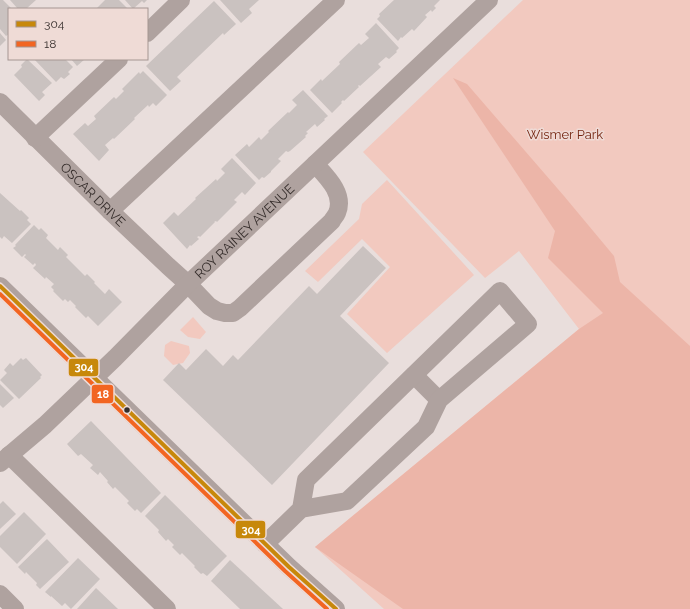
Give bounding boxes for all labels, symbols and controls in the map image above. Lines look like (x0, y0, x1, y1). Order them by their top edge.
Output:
legend (8, 8, 148, 60)
text: 304 (44, 17, 65, 31)
text: 18 (44, 37, 56, 51)
park label: Wismer Park (527, 127, 603, 142)
street label: OSCAR DRIVE (58, 159, 129, 229)
street label: ROY RAINEY AVENUE (191, 181, 297, 281)
line badge: 304 (68, 358, 99, 377)
text: 304 (74, 361, 94, 374)
line badge: 18 (91, 384, 114, 404)
text: 18 (97, 388, 109, 401)
unlabelled marker (122, 405, 132, 415)
line badge: 304 (235, 520, 266, 539)
text: 304 (241, 524, 261, 537)

